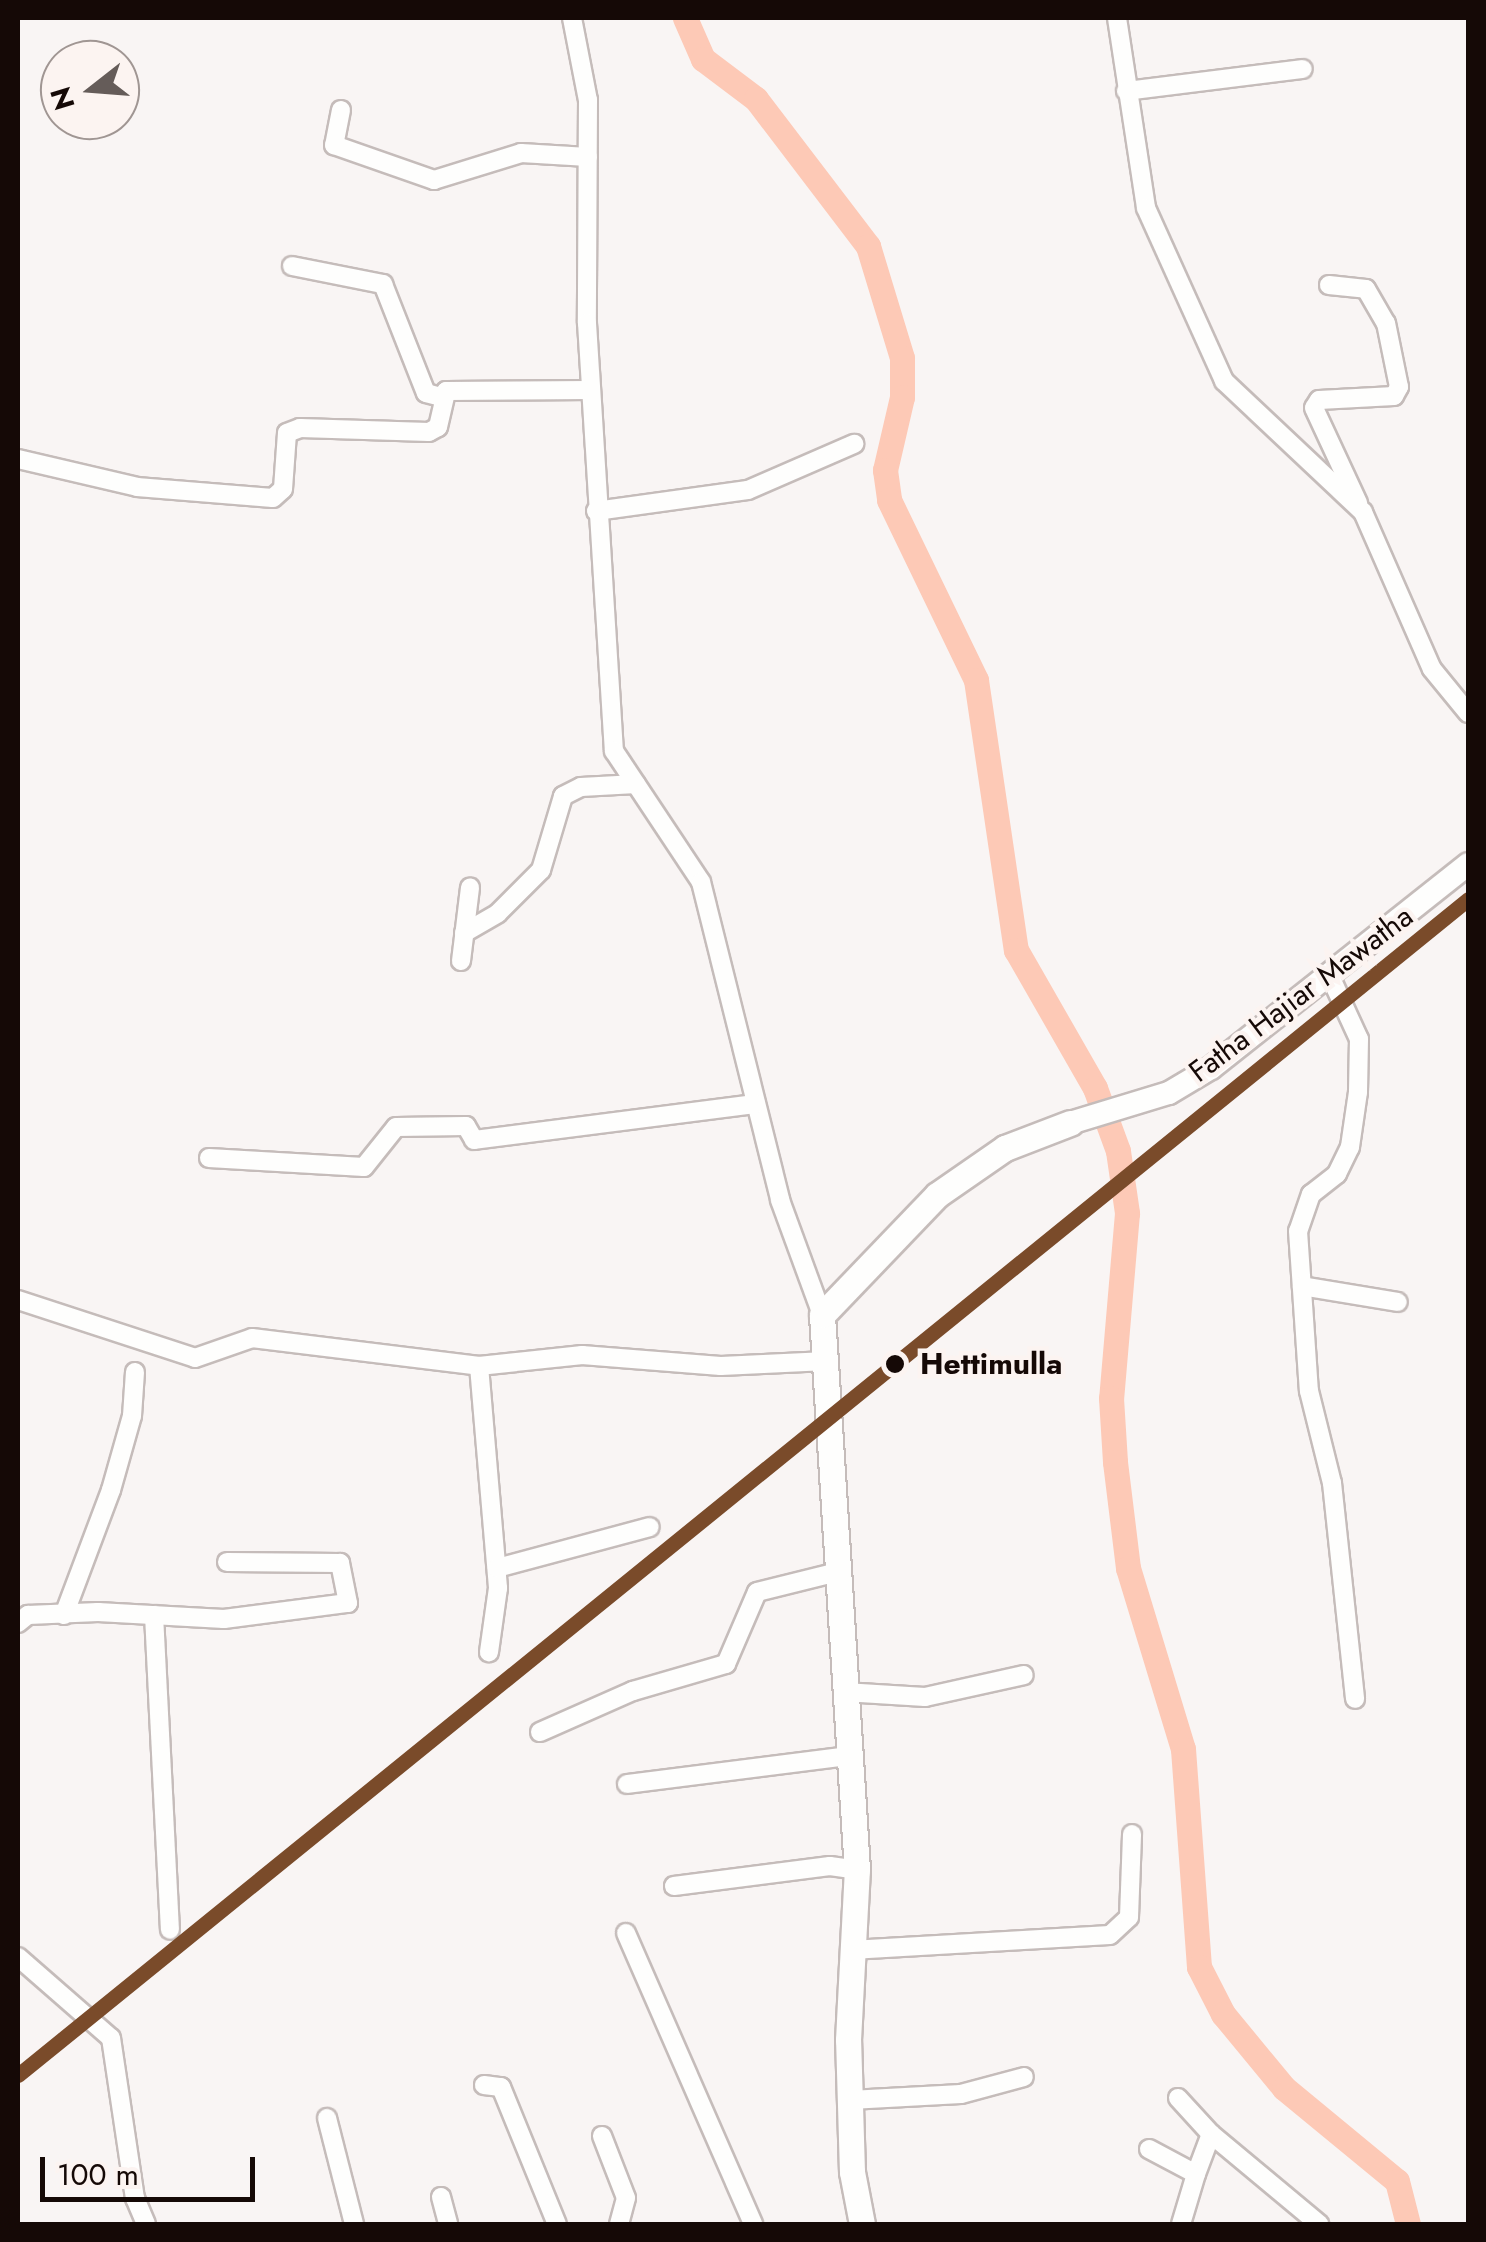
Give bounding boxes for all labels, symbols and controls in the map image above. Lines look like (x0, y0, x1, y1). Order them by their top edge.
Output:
north arrow (40, 40, 140, 140)
text: N (40, 82, 86, 115)
street label: Fatha Hajiar Mawatha (1182, 898, 1420, 1090)
place label: Hettimulla (920, 1346, 1062, 1382)
marker: Hettimulla (879, 1348, 911, 1380)
scale bar (45, 2137, 260, 2199)
text: 100 m (57, 2153, 139, 2196)

